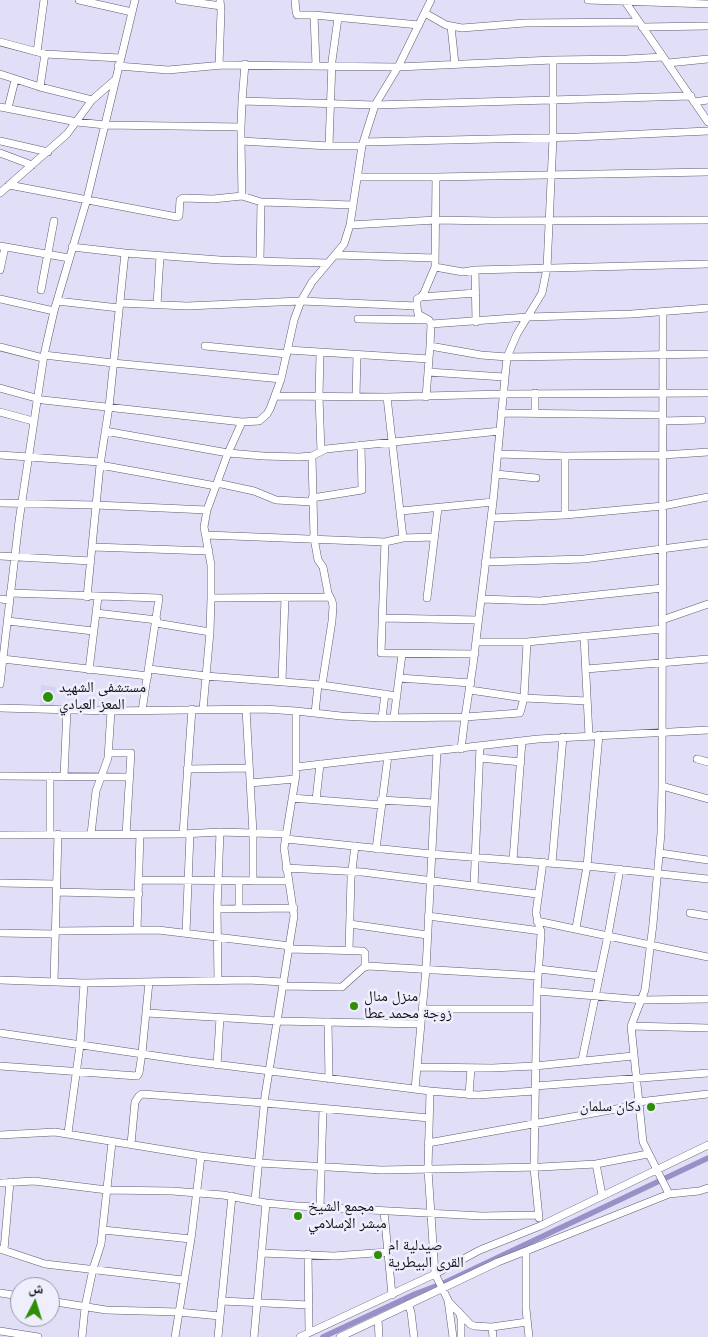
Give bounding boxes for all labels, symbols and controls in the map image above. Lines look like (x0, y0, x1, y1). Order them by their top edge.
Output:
place label: مستشفى الشهيد المعز العبادي (59, 679, 146, 714)
marker: مستشفى الشهيد المعز العبادي (41, 690, 55, 704)
place label: منزل منال زوجة محمد عطا (364, 988, 452, 1023)
marker: منزل منال زوجة محمد عطا (348, 1000, 360, 1012)
place label: دكان سلمان (580, 1098, 641, 1116)
marker: دكان سلمان (645, 1101, 657, 1113)
place label: مجمع الشيخ مبشر الإسلامي (308, 1198, 387, 1233)
marker: مجمع الشيخ مبشر الإسلامي (292, 1210, 304, 1222)
place label: صيدلية ام القرى البيطرية (388, 1237, 464, 1272)
marker: صيدلية ام القرى البيطرية (372, 1249, 384, 1261)
north arrow (10, 1277, 60, 1327)
text: ش (28, 1278, 44, 1298)

